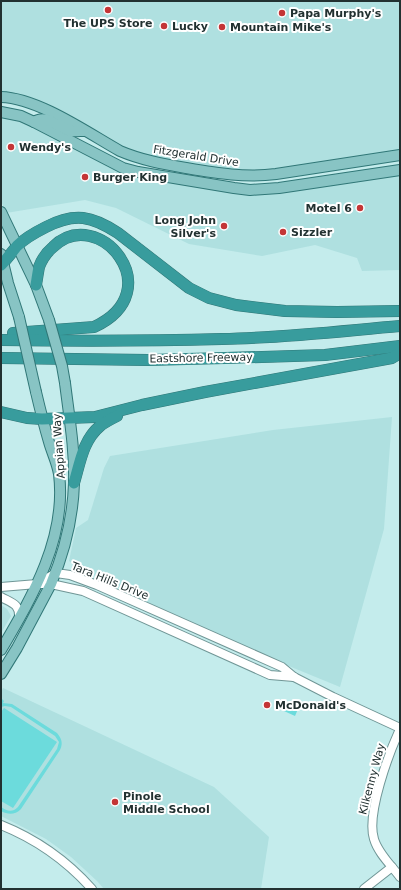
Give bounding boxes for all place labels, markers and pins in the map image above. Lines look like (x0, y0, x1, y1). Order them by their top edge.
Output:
marker: The UPS Store (103, 5, 113, 15)
place label: Papa Murphy's (290, 7, 382, 20)
marker: Papa Murphy's (277, 8, 287, 18)
place label: The UPS Store (64, 17, 153, 30)
place label: Lucky (172, 20, 208, 33)
marker: Lucky (159, 21, 169, 31)
place label: Mountain Mike's (230, 21, 332, 34)
marker: Mountain Mike's (217, 22, 227, 32)
place label: Wendy's (19, 141, 71, 154)
marker: Wendy's (6, 142, 16, 152)
place label: Burger King (93, 171, 167, 184)
marker: Burger King (80, 172, 90, 182)
place label: Motel 6 (306, 202, 352, 215)
marker: Motel 6 (355, 203, 365, 213)
place label: Long John Silver's (155, 214, 216, 240)
marker: Long John Silver's (219, 221, 229, 231)
place label: Sizzler (291, 226, 333, 239)
marker: Sizzler (278, 227, 288, 237)
place label: McDonald's (275, 699, 346, 712)
marker: McDonald's (262, 700, 272, 710)
place label: Pinole Middle School (123, 790, 210, 816)
marker: Pinole Middle School (110, 797, 120, 807)

